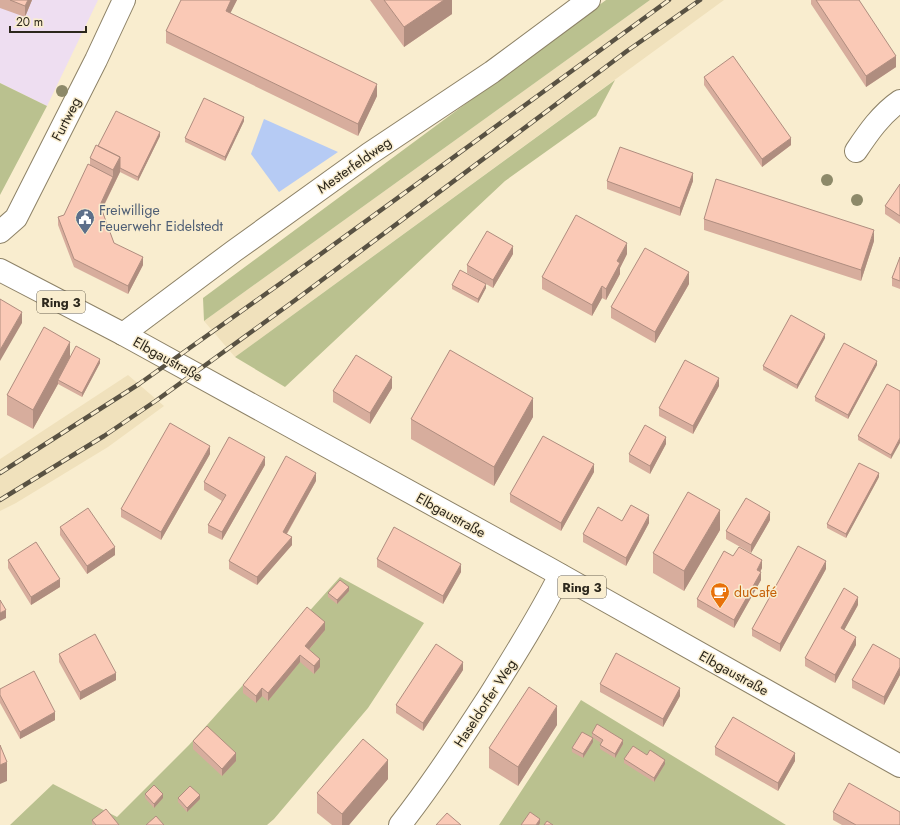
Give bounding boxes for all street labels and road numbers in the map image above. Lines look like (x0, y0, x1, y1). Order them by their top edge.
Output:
street label: Furtweg (46, 94, 86, 144)
street label: Mesterfeldweg (313, 132, 395, 198)
road number: Ring 3 (37, 291, 85, 313)
street label: Elbgaustraße (130, 332, 206, 386)
street label: Elbgaustraße (413, 488, 489, 542)
road number: Ring 3 (558, 576, 606, 598)
street label: Elbgaustraße (696, 646, 772, 700)
street label: Haseldorfer Weg (449, 655, 521, 751)

